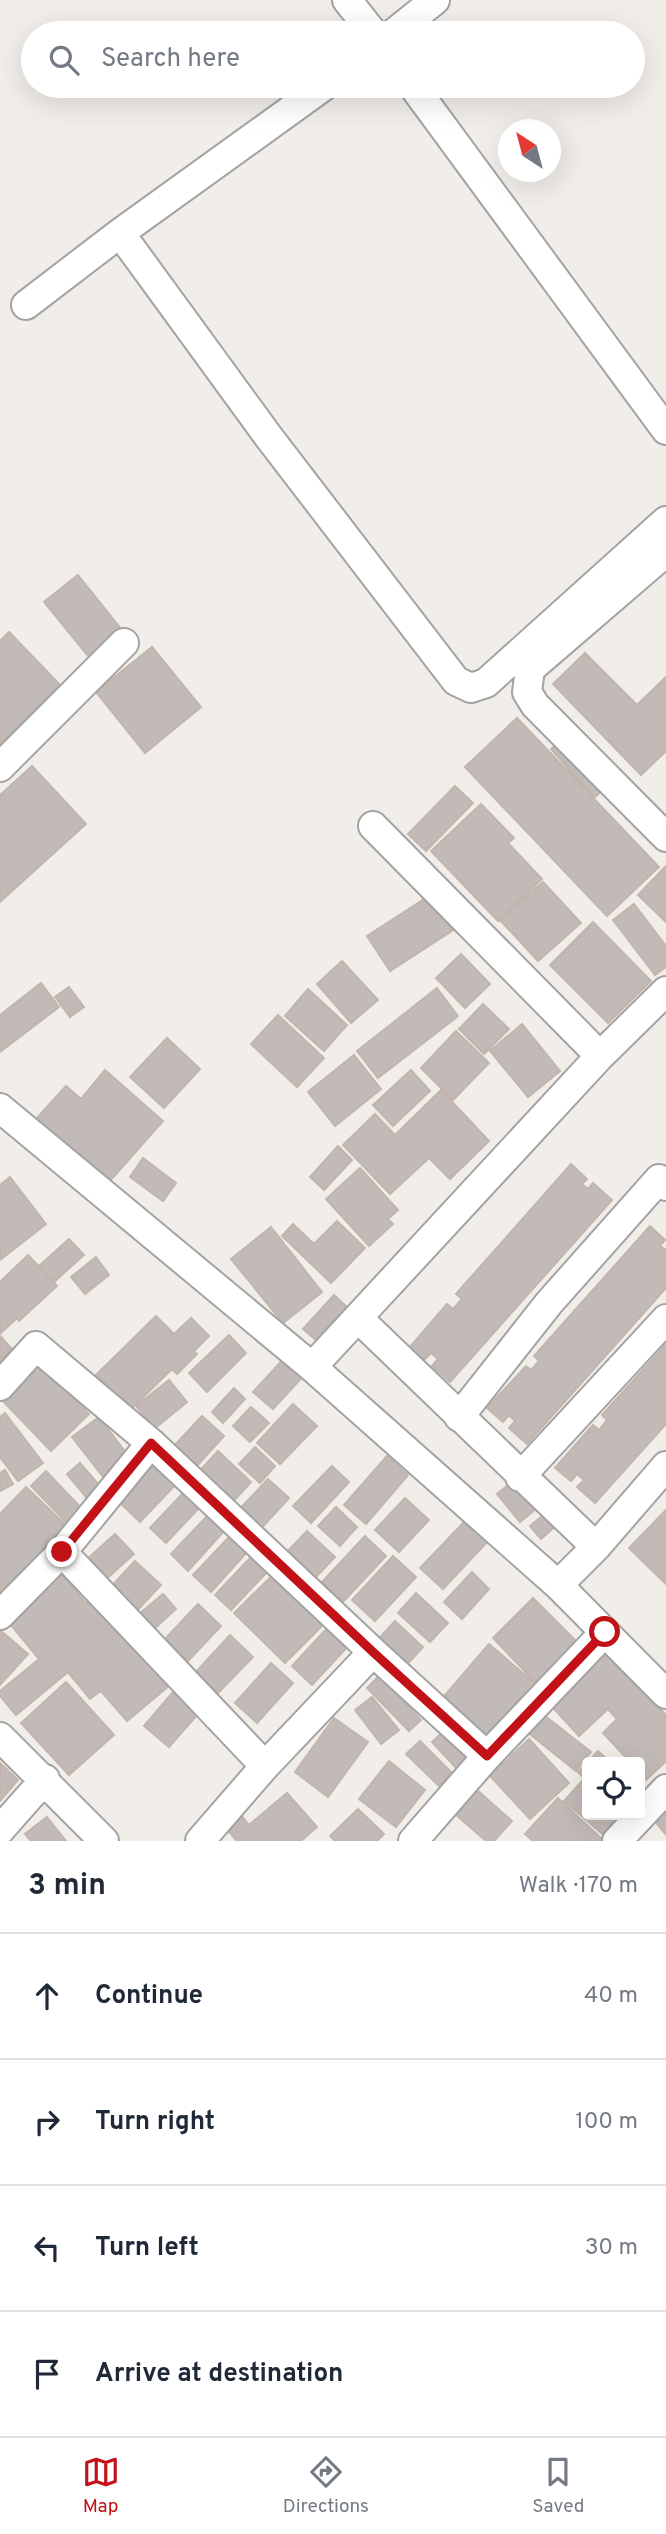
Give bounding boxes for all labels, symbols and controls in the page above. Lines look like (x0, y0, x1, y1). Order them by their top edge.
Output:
search box (21, 21, 645, 98)
icon: search (45, 41, 83, 79)
text: Search here (101, 43, 240, 76)
north arrow (498, 119, 561, 182)
route end (46, 1536, 77, 1567)
route start (589, 1616, 620, 1647)
map controls (582, 1757, 645, 1820)
button: locate (582, 1757, 645, 1820)
text: 3 min (28, 1868, 106, 1905)
text: Walk · 170 m (519, 1872, 638, 1901)
icon: ahead (28, 1977, 66, 2015)
text: Continue (95, 1980, 203, 2013)
text: 40 m (584, 1982, 638, 2011)
icon: right (28, 2103, 66, 2141)
text: Turn right (95, 2106, 215, 2139)
text: 100 m (575, 2108, 638, 2137)
icon: left (28, 2229, 66, 2267)
text: Turn left (95, 2232, 199, 2265)
text: 30 m (585, 2234, 638, 2263)
icon: arrive (28, 2355, 66, 2393)
text: Arrive at destination (95, 2358, 343, 2391)
tab: Map (82, 2453, 120, 2519)
tab: Directions (283, 2453, 369, 2519)
tab: Saved (532, 2453, 584, 2519)

